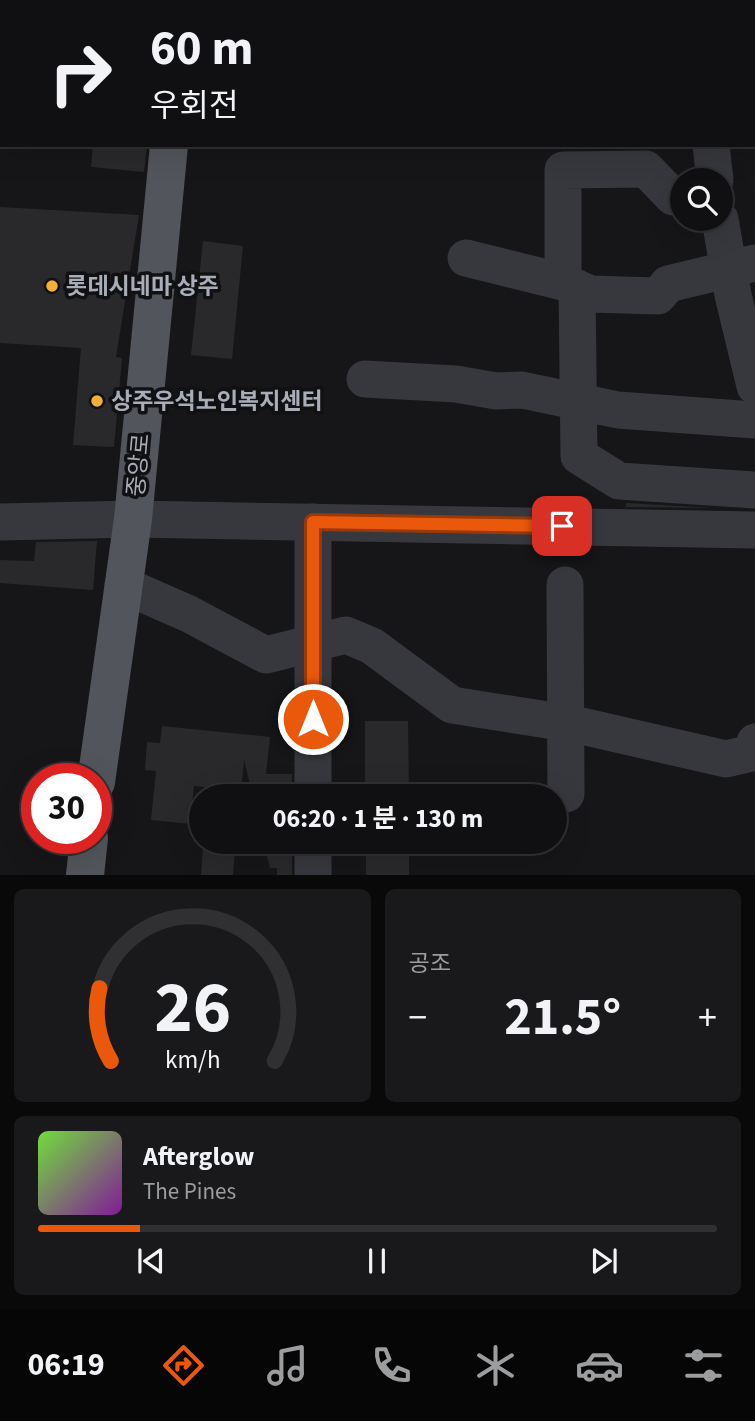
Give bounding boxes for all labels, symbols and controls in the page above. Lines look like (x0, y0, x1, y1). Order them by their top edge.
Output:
text: 60 m (150, 14, 254, 84)
icon: right (35, 28, 126, 119)
text: 우회전 (150, 83, 238, 129)
map controls (670, 168, 733, 231)
button: search (670, 168, 733, 231)
place label: 롯데시네마 상주 (66, 270, 219, 303)
marker: 롯데시네마 상주 (44, 278, 60, 294)
place label: 상주우석노인복지센터 (111, 385, 323, 418)
marker: 상주우석노인복지센터 (89, 393, 105, 409)
street label: 중앙로 (119, 432, 158, 498)
pin (532, 496, 592, 556)
icon: arrive (543, 507, 581, 545)
position arrow (276, 682, 350, 756)
speed limit sign: 30 (21, 763, 112, 854)
text: 06:20 · 1 분 · 130 m (273, 800, 483, 837)
text: 공조 (409, 947, 451, 980)
text: 26 (154, 957, 231, 1061)
text: 21.5° (504, 981, 621, 1055)
text: − (409, 991, 427, 1045)
text: + (698, 991, 717, 1045)
text: km/h (165, 1042, 220, 1078)
text: Afterglow (143, 1138, 254, 1175)
text: The Pines (143, 1175, 236, 1208)
icon: previous (132, 1242, 170, 1280)
icon: pause (358, 1242, 396, 1280)
icon: next (585, 1242, 623, 1280)
icon: directions (159, 1341, 208, 1390)
icon: music (263, 1341, 312, 1390)
icon: phone (367, 1341, 416, 1390)
icon: climate (471, 1341, 520, 1390)
icon: car (575, 1341, 624, 1390)
icon: filters (679, 1341, 728, 1390)
text: 06:19 (27, 1342, 105, 1388)

